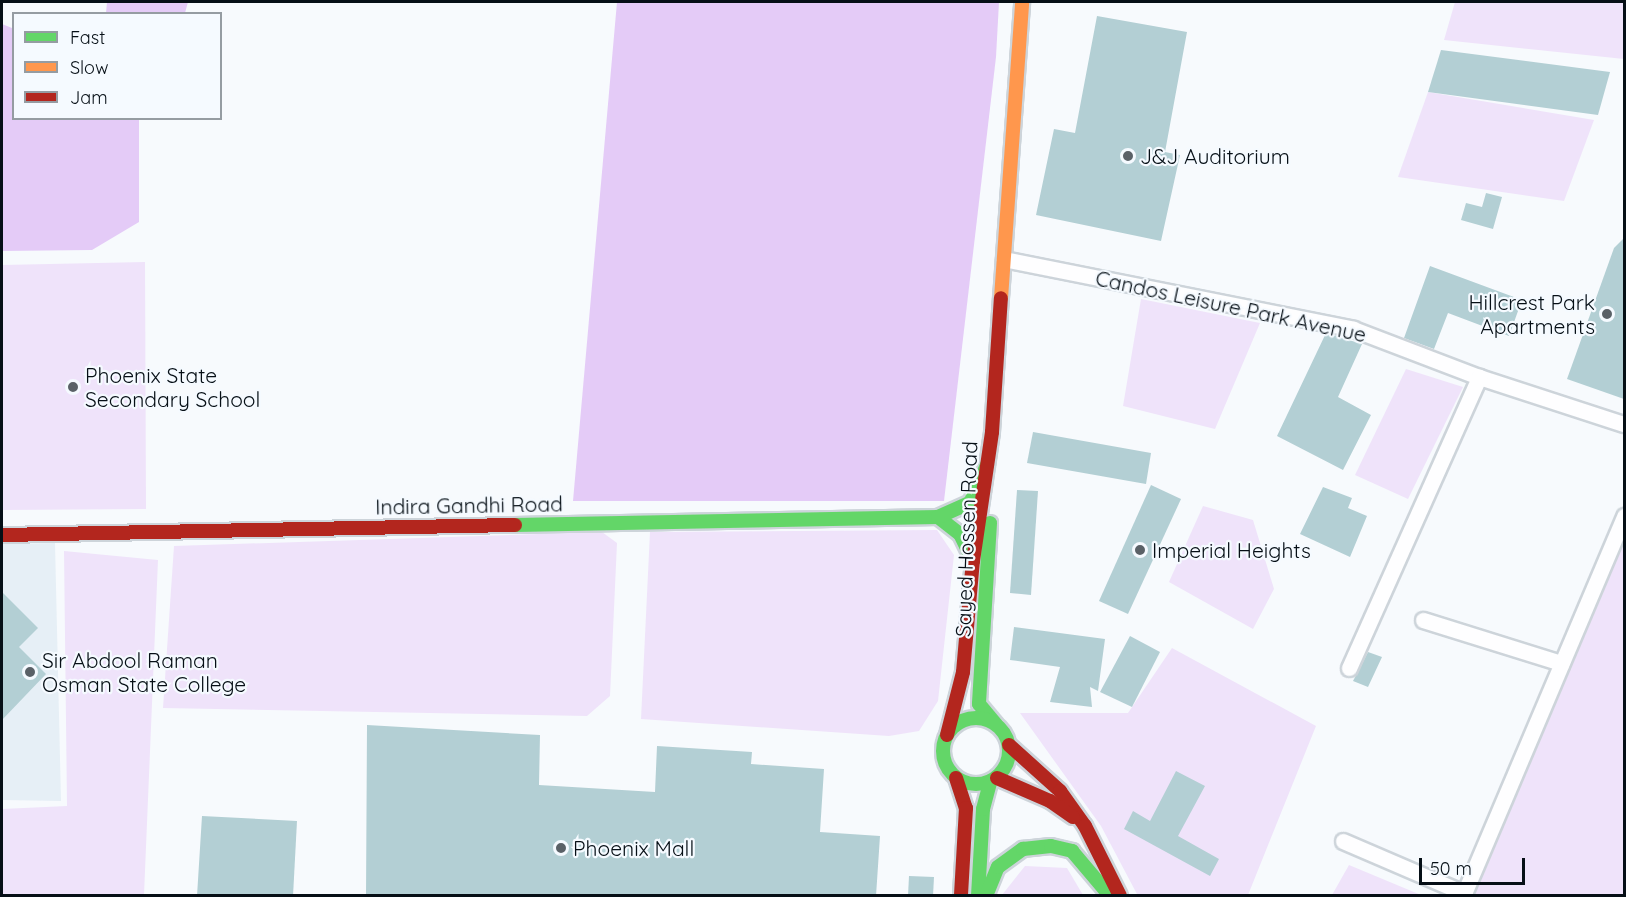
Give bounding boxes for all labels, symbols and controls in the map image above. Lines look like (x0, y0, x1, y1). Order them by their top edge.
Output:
legend (12, 12, 222, 120)
text: Fast (70, 26, 105, 49)
text: Slow (70, 56, 108, 79)
text: Jam (70, 86, 108, 109)
place label: J&J Auditorium (1140, 143, 1290, 169)
marker: J&J Auditorium (1121, 149, 1135, 163)
street label: Candos Leisure Park Avenue (1093, 265, 1369, 347)
place label: Hillcrest Park Apartments (1468, 289, 1595, 339)
marker: Hillcrest Park Apartments (1600, 307, 1614, 321)
place label: Phoenix State Secondary School (85, 362, 260, 412)
marker: Phoenix State Secondary School (66, 380, 80, 394)
street label: Sayed Hossen Road (950, 441, 982, 637)
street label: Indira Gandhi Road (375, 491, 563, 519)
place label: Imperial Heights (1152, 537, 1311, 563)
marker: Imperial Heights (1133, 543, 1147, 557)
place label: Sir Abdool Raman Osman State College (42, 647, 246, 697)
marker: Sir Abdool Raman Osman State College (23, 665, 37, 679)
place label: Phoenix Mall (573, 835, 694, 861)
marker: Phoenix Mall (554, 841, 568, 855)
scale bar (1422, 846, 1528, 884)
text: 50 m (1430, 857, 1472, 880)

